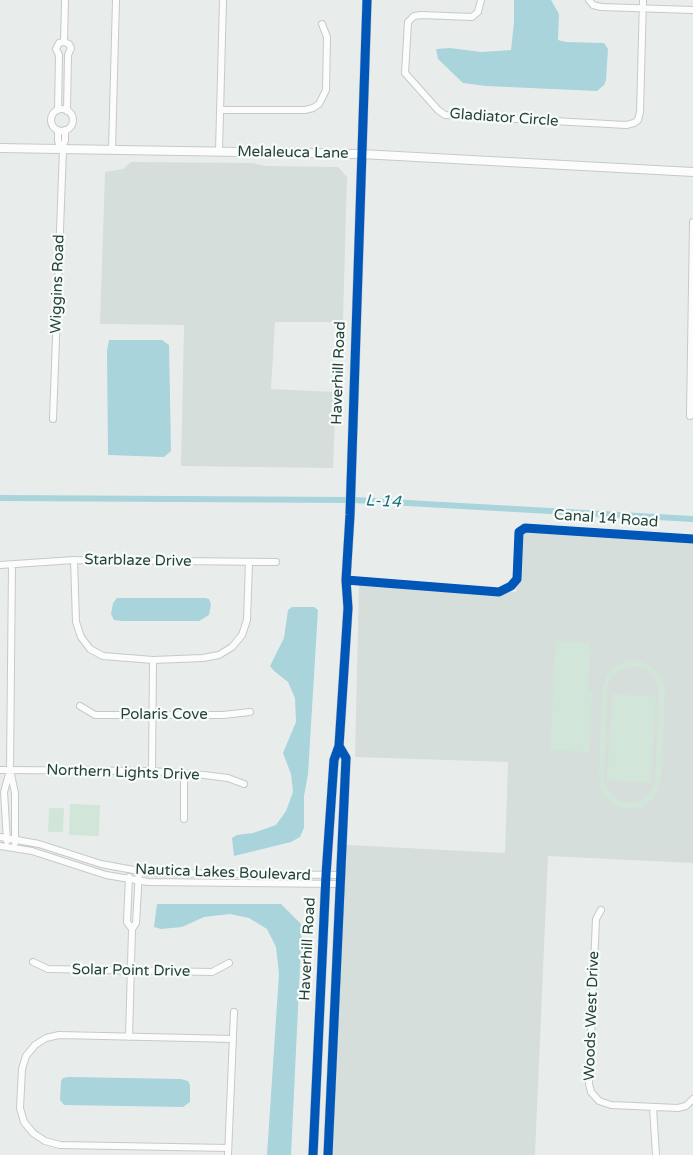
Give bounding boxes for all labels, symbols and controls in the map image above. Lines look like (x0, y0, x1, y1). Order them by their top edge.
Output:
street label: Gladiator Circle (449, 105, 559, 131)
street label: Melaleuca Lane (237, 143, 349, 163)
street label: Wiggins Road (47, 234, 69, 334)
street label: Haverhill Road (328, 321, 350, 425)
water label: L-14 (365, 491, 401, 513)
street label: Canal 14 Road (553, 506, 659, 532)
street label: Starblaze Drive (84, 551, 192, 571)
street label: Polaris Cove (120, 706, 208, 724)
street label: Northern Lights Drive (46, 761, 200, 785)
street label: Nautica Lakes Boulevard (135, 861, 311, 885)
street label: Haverhill Road (296, 897, 320, 1001)
street label: Woods West Drive (581, 951, 603, 1081)
street label: Solar Point Drive (72, 961, 190, 981)

